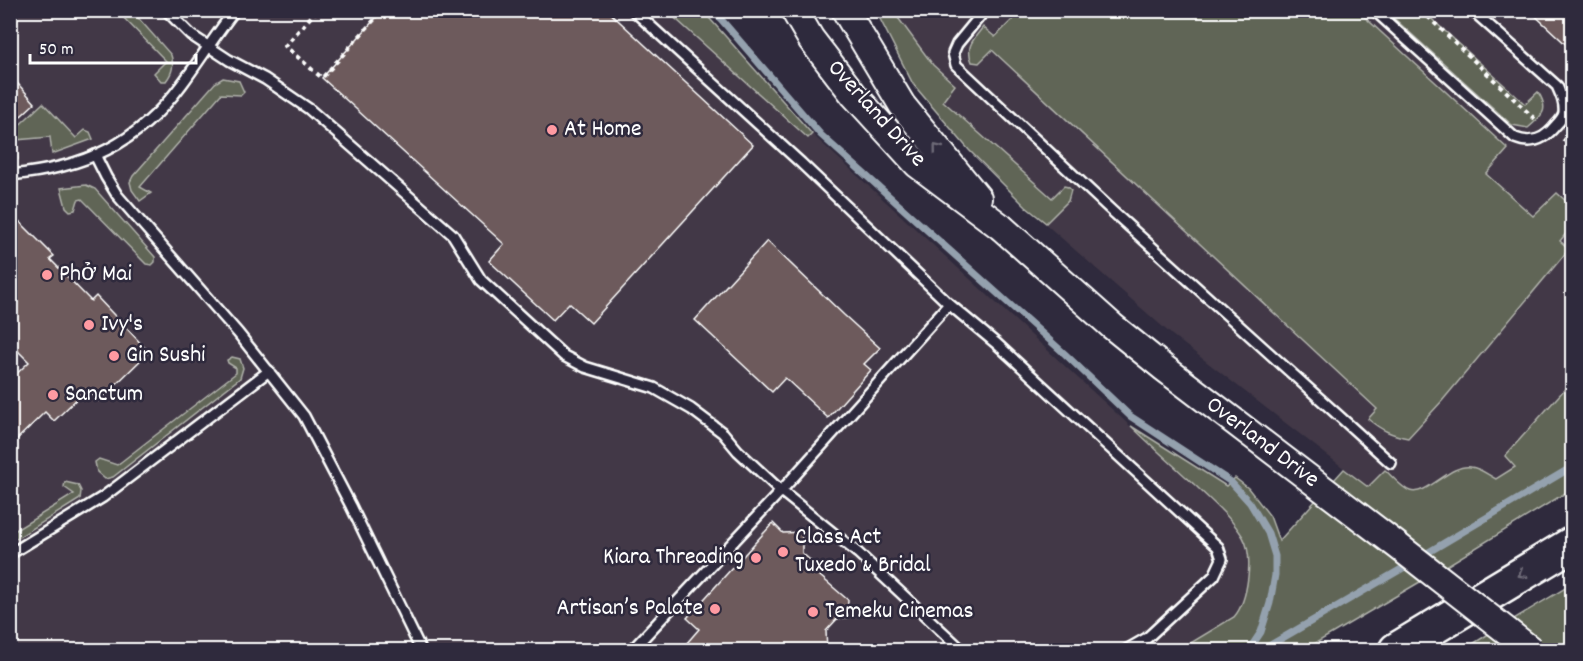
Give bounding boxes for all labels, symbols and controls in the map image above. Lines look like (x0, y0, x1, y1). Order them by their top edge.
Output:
scale bar (30, 27, 196, 65)
text: 50 m (39, 38, 74, 63)
street label: Overland Drive (818, 53, 934, 175)
place label: At Home (564, 113, 641, 147)
marker: At Home (545, 123, 559, 137)
one-way arrow (934, 144, 945, 155)
place label: Phở Mai (59, 258, 132, 292)
marker: Phở Mai (40, 268, 54, 282)
place label: Ivy's (101, 308, 143, 342)
marker: Ivy's (82, 318, 96, 332)
place label: Gin Sushi (126, 339, 206, 373)
marker: Gin Sushi (107, 349, 121, 363)
place label: Sanctum (65, 378, 143, 412)
marker: Sanctum (46, 388, 60, 402)
street label: Overland Drive (1198, 389, 1326, 497)
place label: Class Act Tuxedo & Bridal (795, 521, 931, 583)
place label: Kiara Threading (603, 541, 744, 575)
marker: Class Act Tuxedo & Bridal (776, 545, 790, 559)
marker: Kiara Threading (749, 551, 763, 565)
one-way arrow (1518, 567, 1528, 579)
place label: Artisan’s Palate (556, 592, 703, 626)
place label: Temeku Cinemas (825, 595, 974, 629)
marker: Artisan’s Palate (708, 602, 722, 616)
marker: Temeku Cinemas (806, 605, 820, 619)

